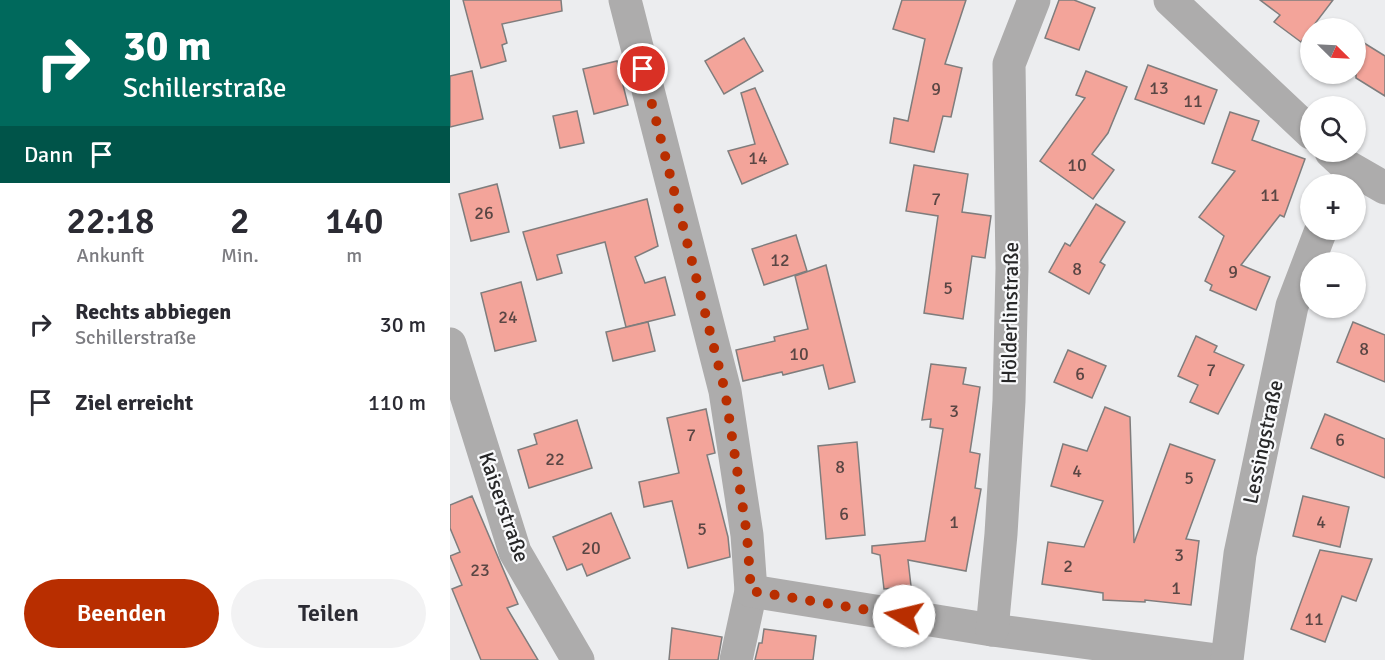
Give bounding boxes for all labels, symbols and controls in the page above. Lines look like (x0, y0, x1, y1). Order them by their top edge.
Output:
north arrow (1300, 18, 1366, 84)
map controls (1300, 18, 1366, 318)
text: 30 m (123, 21, 212, 72)
icon: right (24, 24, 102, 102)
pin (617, 43, 668, 94)
icon: arrive (626, 52, 659, 85)
text: Schillerstraße (123, 72, 287, 105)
house number: 13 (1149, 77, 1169, 99)
house number: 9 (931, 78, 941, 100)
house number: 11 (1183, 90, 1203, 112)
button: search (1300, 96, 1366, 162)
icon: arrive (85, 138, 118, 171)
text: Dann (24, 141, 73, 168)
house number: 14 (748, 147, 768, 169)
house number: 10 (1067, 154, 1087, 176)
button: + (1300, 174, 1366, 240)
house number: 11 (1260, 184, 1280, 206)
house number: 7 (931, 188, 941, 210)
text: 22:18 (67, 199, 154, 244)
text: 2 (230, 199, 250, 244)
text: 140 (325, 199, 384, 244)
house number: 26 (474, 202, 494, 224)
street label: Hölderlinstraße (996, 242, 1024, 384)
text: Ankunft (77, 243, 144, 268)
text: Min. (221, 243, 259, 268)
text: m (346, 243, 362, 268)
house number: 12 (770, 249, 790, 271)
button: − (1300, 252, 1366, 318)
house number: 8 (1072, 258, 1082, 280)
house number: 9 (1228, 261, 1238, 283)
house number: 5 (943, 277, 953, 299)
text: Rechts abbiegen (75, 298, 231, 325)
house number: 24 (498, 306, 518, 328)
icon: right (24, 308, 57, 341)
text: 30 m (380, 311, 426, 338)
text: Schillerstraße (75, 325, 196, 350)
house number: 8 (1359, 338, 1369, 360)
house number: 10 (789, 343, 809, 365)
house number: 7 (1206, 359, 1216, 381)
house number: 6 (1075, 363, 1085, 385)
street label: Lessingstraße (1237, 378, 1289, 506)
icon: arrive (24, 386, 57, 419)
text: Ziel erreicht (75, 389, 193, 416)
text: 110 m (368, 389, 426, 416)
house number: 3 (949, 400, 959, 422)
house number: 7 (686, 424, 696, 446)
house number: 6 (1335, 429, 1345, 451)
house number: 22 (545, 448, 565, 470)
street label: Kaiserstraße (473, 449, 535, 565)
house number: 8 (835, 456, 845, 478)
house number: 4 (1072, 460, 1082, 482)
house number: 5 (1184, 467, 1194, 489)
house number: 6 (839, 503, 849, 525)
house number: 1 (949, 511, 959, 533)
house number: 4 (1316, 511, 1326, 533)
house number: 5 (697, 518, 707, 540)
house number: 20 (581, 537, 601, 559)
house number: 3 (1174, 544, 1184, 566)
house number: 2 (1063, 555, 1073, 577)
house number: 23 (470, 559, 490, 581)
house number: 1 (1171, 577, 1181, 599)
button: Beenden (24, 579, 219, 648)
button: Teilen (231, 579, 426, 648)
position arrow (872, 584, 936, 648)
house number: 11 (1304, 608, 1324, 630)

